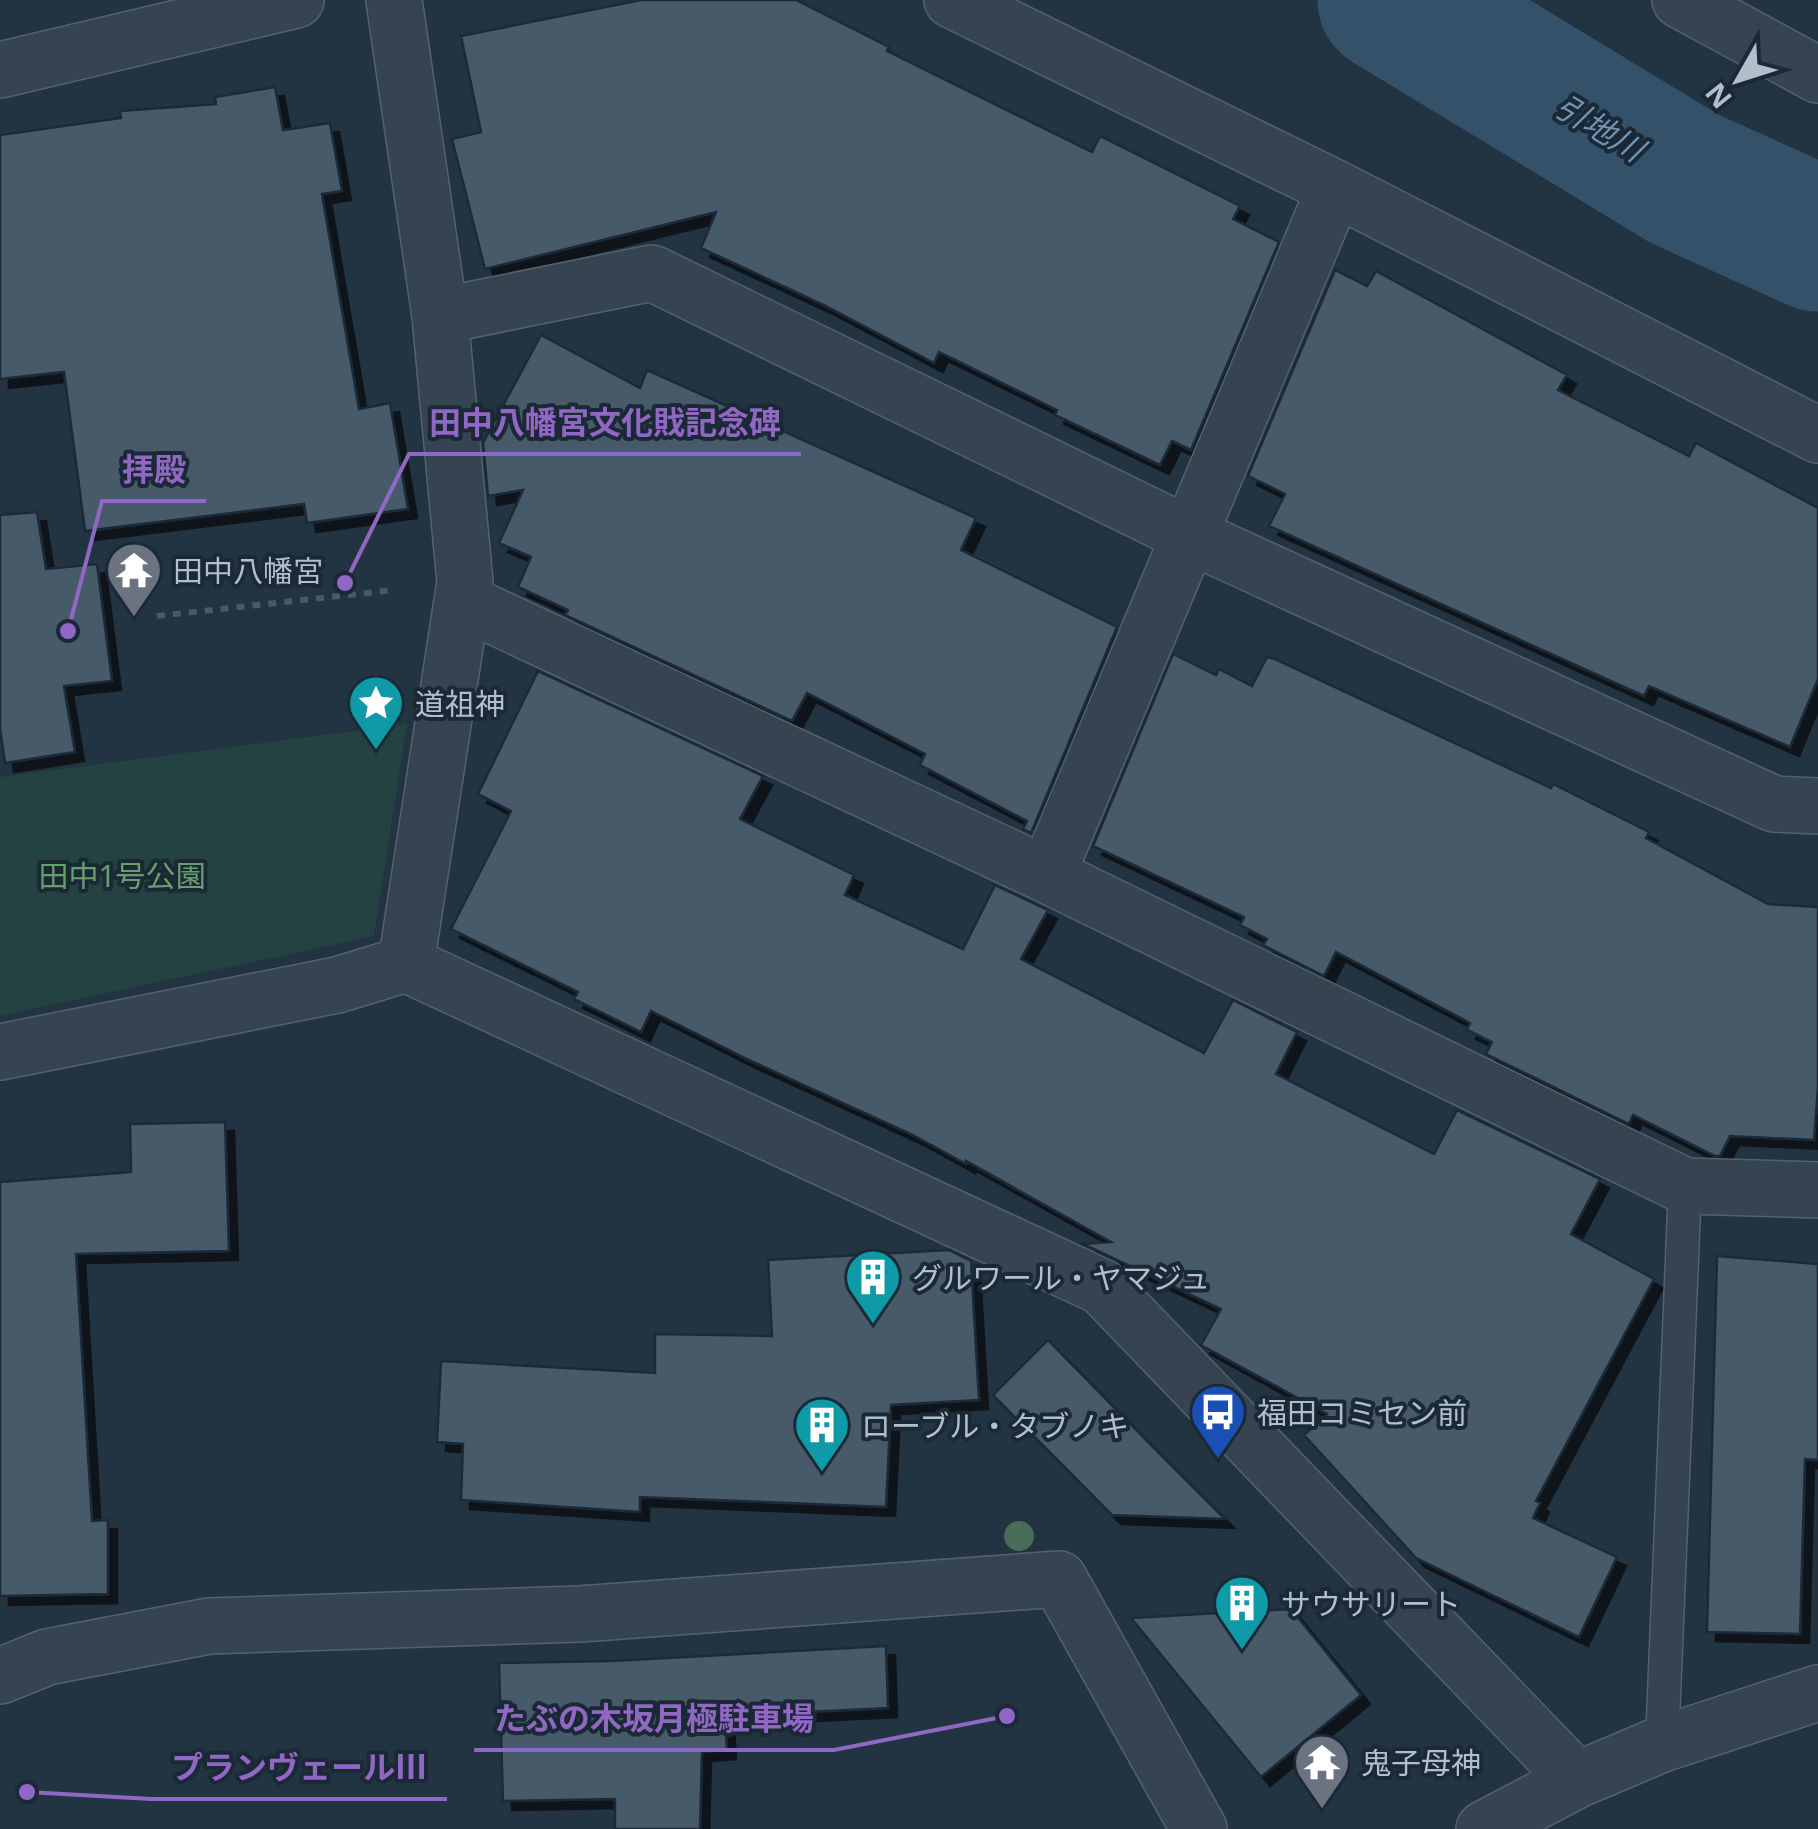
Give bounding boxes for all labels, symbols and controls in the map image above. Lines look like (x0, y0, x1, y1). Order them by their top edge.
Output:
north arrow (1688, 30, 1788, 130)
text: N (1696, 76, 1740, 117)
water label: 引地川 (1548, 84, 1655, 172)
callout: 田中八幡宮文化戝記念碑 (409, 392, 801, 454)
text: 田中八幡宮文化戝記念碑 (429, 400, 781, 443)
callout: 拝殿 (102, 439, 206, 501)
text: 拝殿 (122, 447, 186, 490)
temple icon: 田中八幡宮 (104, 540, 164, 619)
place label: 田中八幡宮 (173, 550, 323, 591)
place icon: 道祖神 (346, 673, 406, 752)
place label: 道祖神 (415, 683, 505, 724)
park label: 田中1号公園 (38, 855, 206, 896)
building icon: グルワール・ヤマジュ (843, 1247, 903, 1326)
place label: グルワール・ヤマジュ (912, 1257, 1210, 1298)
bus stop icon: 福田コミセン前 (1188, 1382, 1248, 1461)
place label: 福田コミセン前 (1257, 1392, 1467, 1433)
building icon: ローブル・タブノキ (792, 1395, 852, 1474)
place label: ローブル・タブノキ (861, 1405, 1129, 1446)
building icon: サウサリート (1212, 1573, 1272, 1652)
place label: サウサリート (1281, 1583, 1461, 1624)
callout: たぶの木坂月極駐車場 (474, 1688, 834, 1750)
text: たぶの木坂月極駐車場 (494, 1696, 814, 1739)
temple icon: 鬼子母神 (1292, 1732, 1352, 1811)
callout: プランヴェールⅢ (151, 1737, 447, 1799)
place label: 鬼子母神 (1361, 1742, 1481, 1783)
text: プランヴェールⅢ (171, 1745, 427, 1788)

